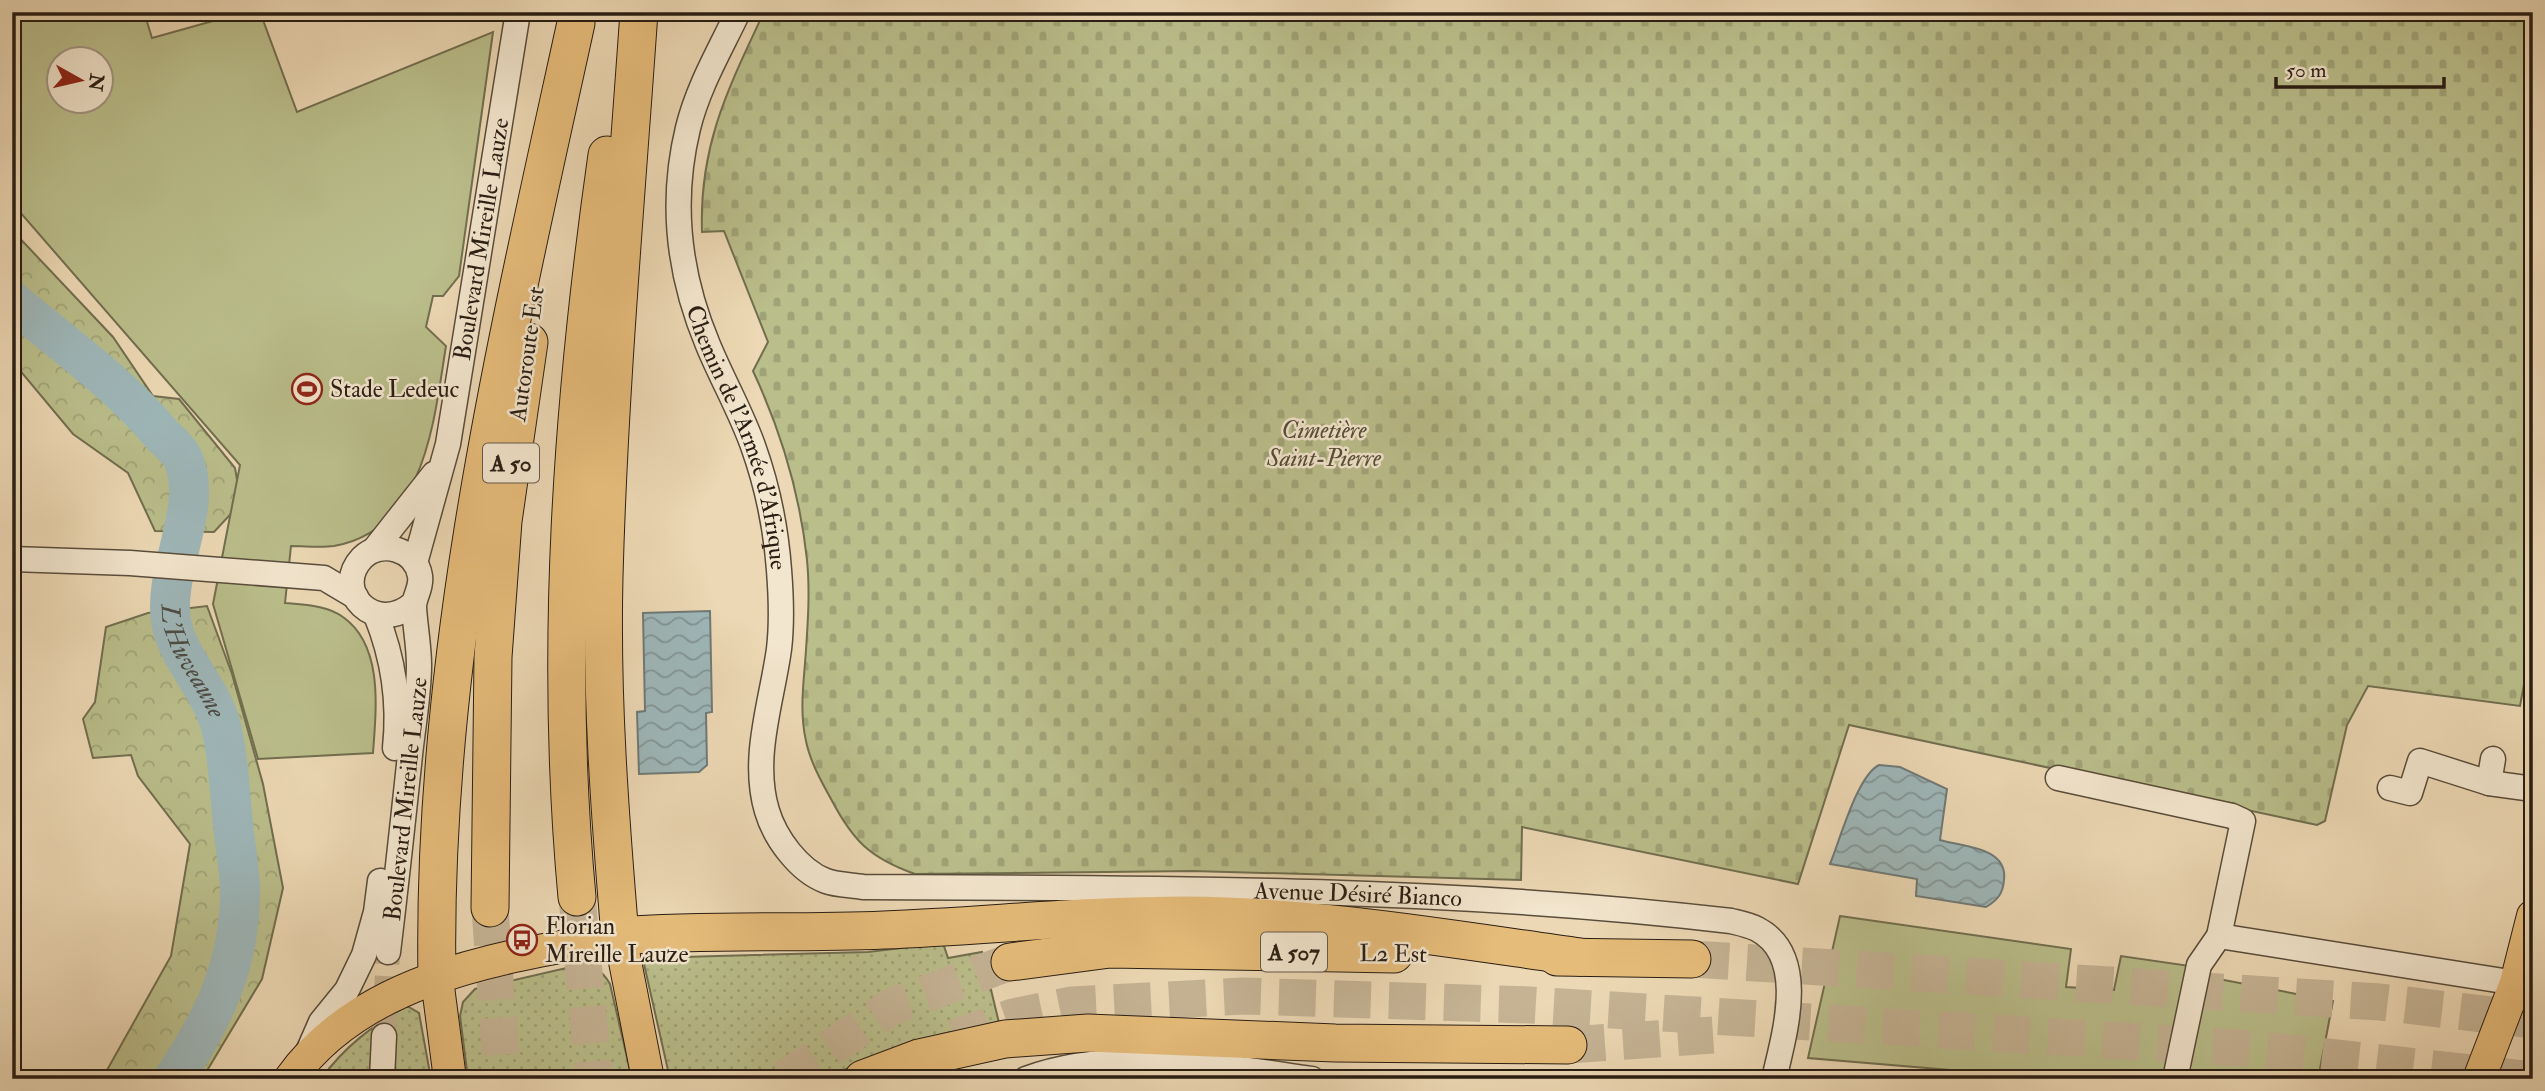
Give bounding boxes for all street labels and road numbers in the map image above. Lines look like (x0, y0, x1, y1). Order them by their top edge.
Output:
street label: Boulevard Mireille Lauze (446, 116, 516, 363)
street label: Autoroute Est (502, 284, 552, 424)
street label: Chemin de l'Armée d'Afrique (679, 301, 794, 571)
road number: A 50 (483, 444, 539, 482)
street label: Boulevard Mireille Lauze (376, 676, 434, 922)
street label: Avenue Désiré Bianco (1253, 875, 1463, 914)
road number: A 507 (1261, 932, 1327, 972)
street label: L2 Est (1359, 938, 1427, 970)

